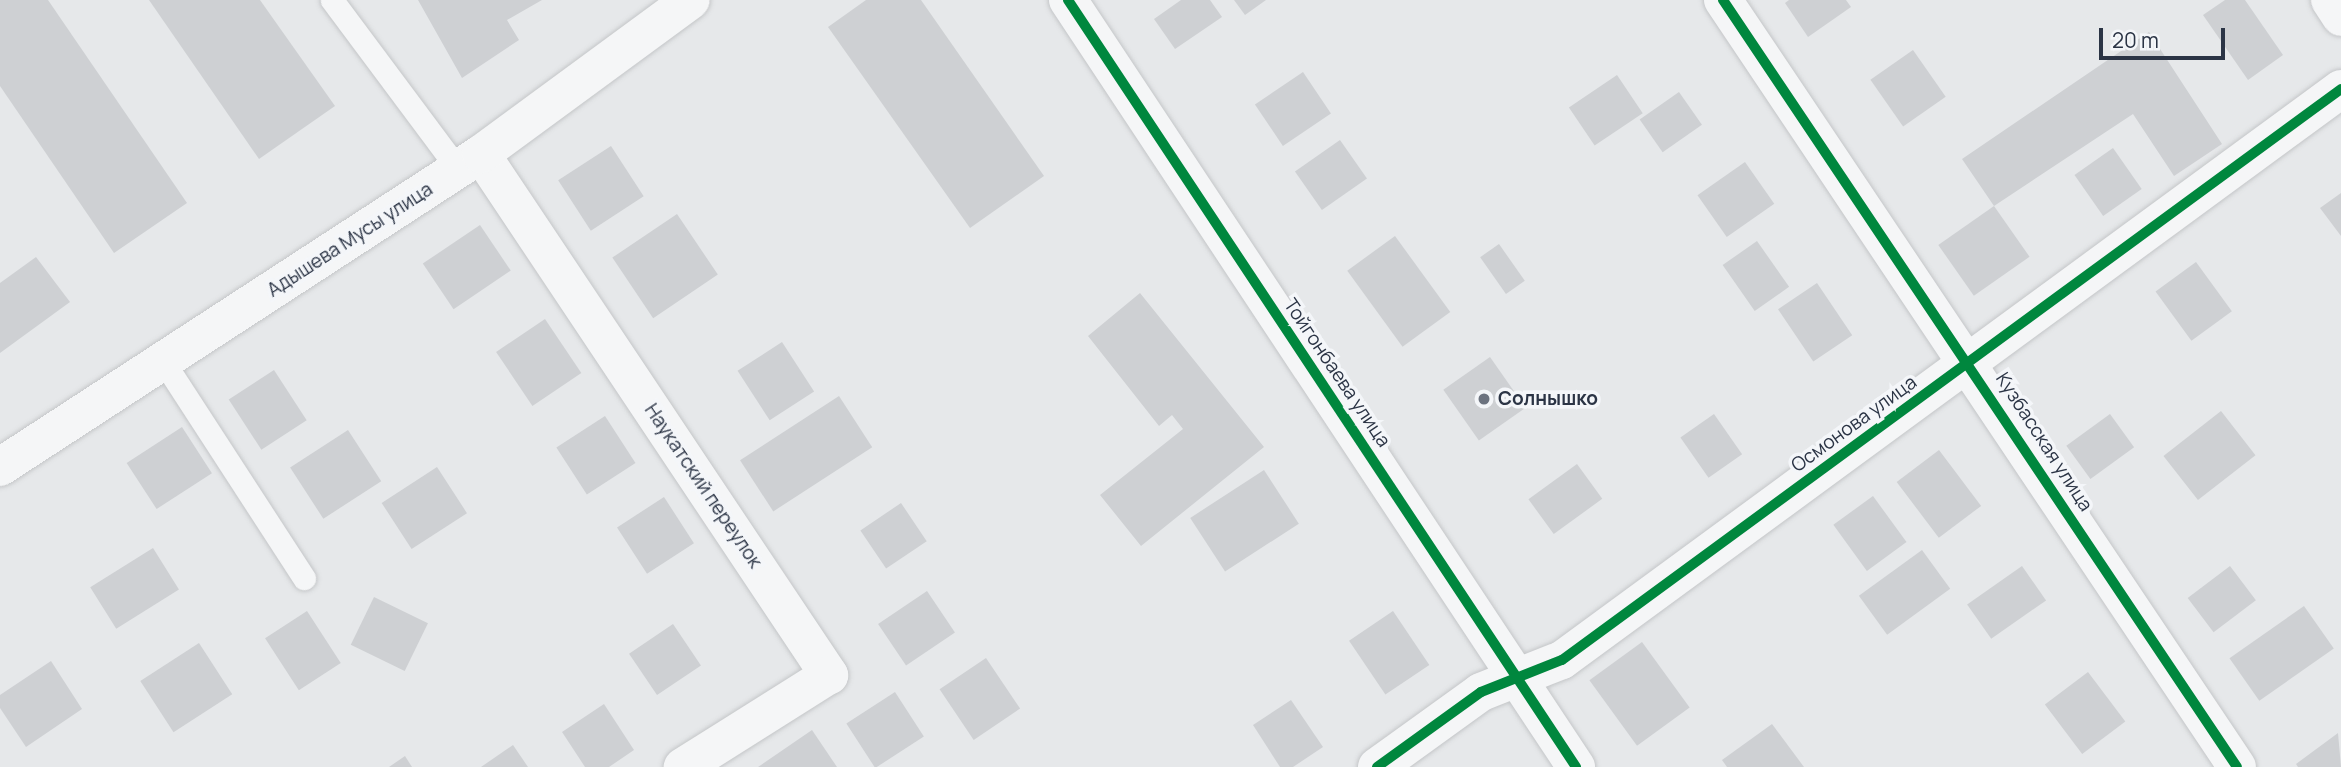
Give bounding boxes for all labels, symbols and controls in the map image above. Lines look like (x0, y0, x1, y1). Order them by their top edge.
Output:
scale bar (2103, 14, 2229, 58)
text: 20 m (2112, 26, 2159, 54)
street label: Адышева Мусы улица (263, 178, 437, 302)
street label: Тойгонбаева улица (1279, 295, 1395, 451)
street label: Кузбасская улица (1991, 369, 2097, 515)
street label: Осмонова улица (1787, 371, 1921, 477)
place label: Солнышко (1498, 388, 1598, 410)
marker: Солнышко (1476, 391, 1492, 407)
street label: Наукатский переулок (640, 400, 766, 572)

